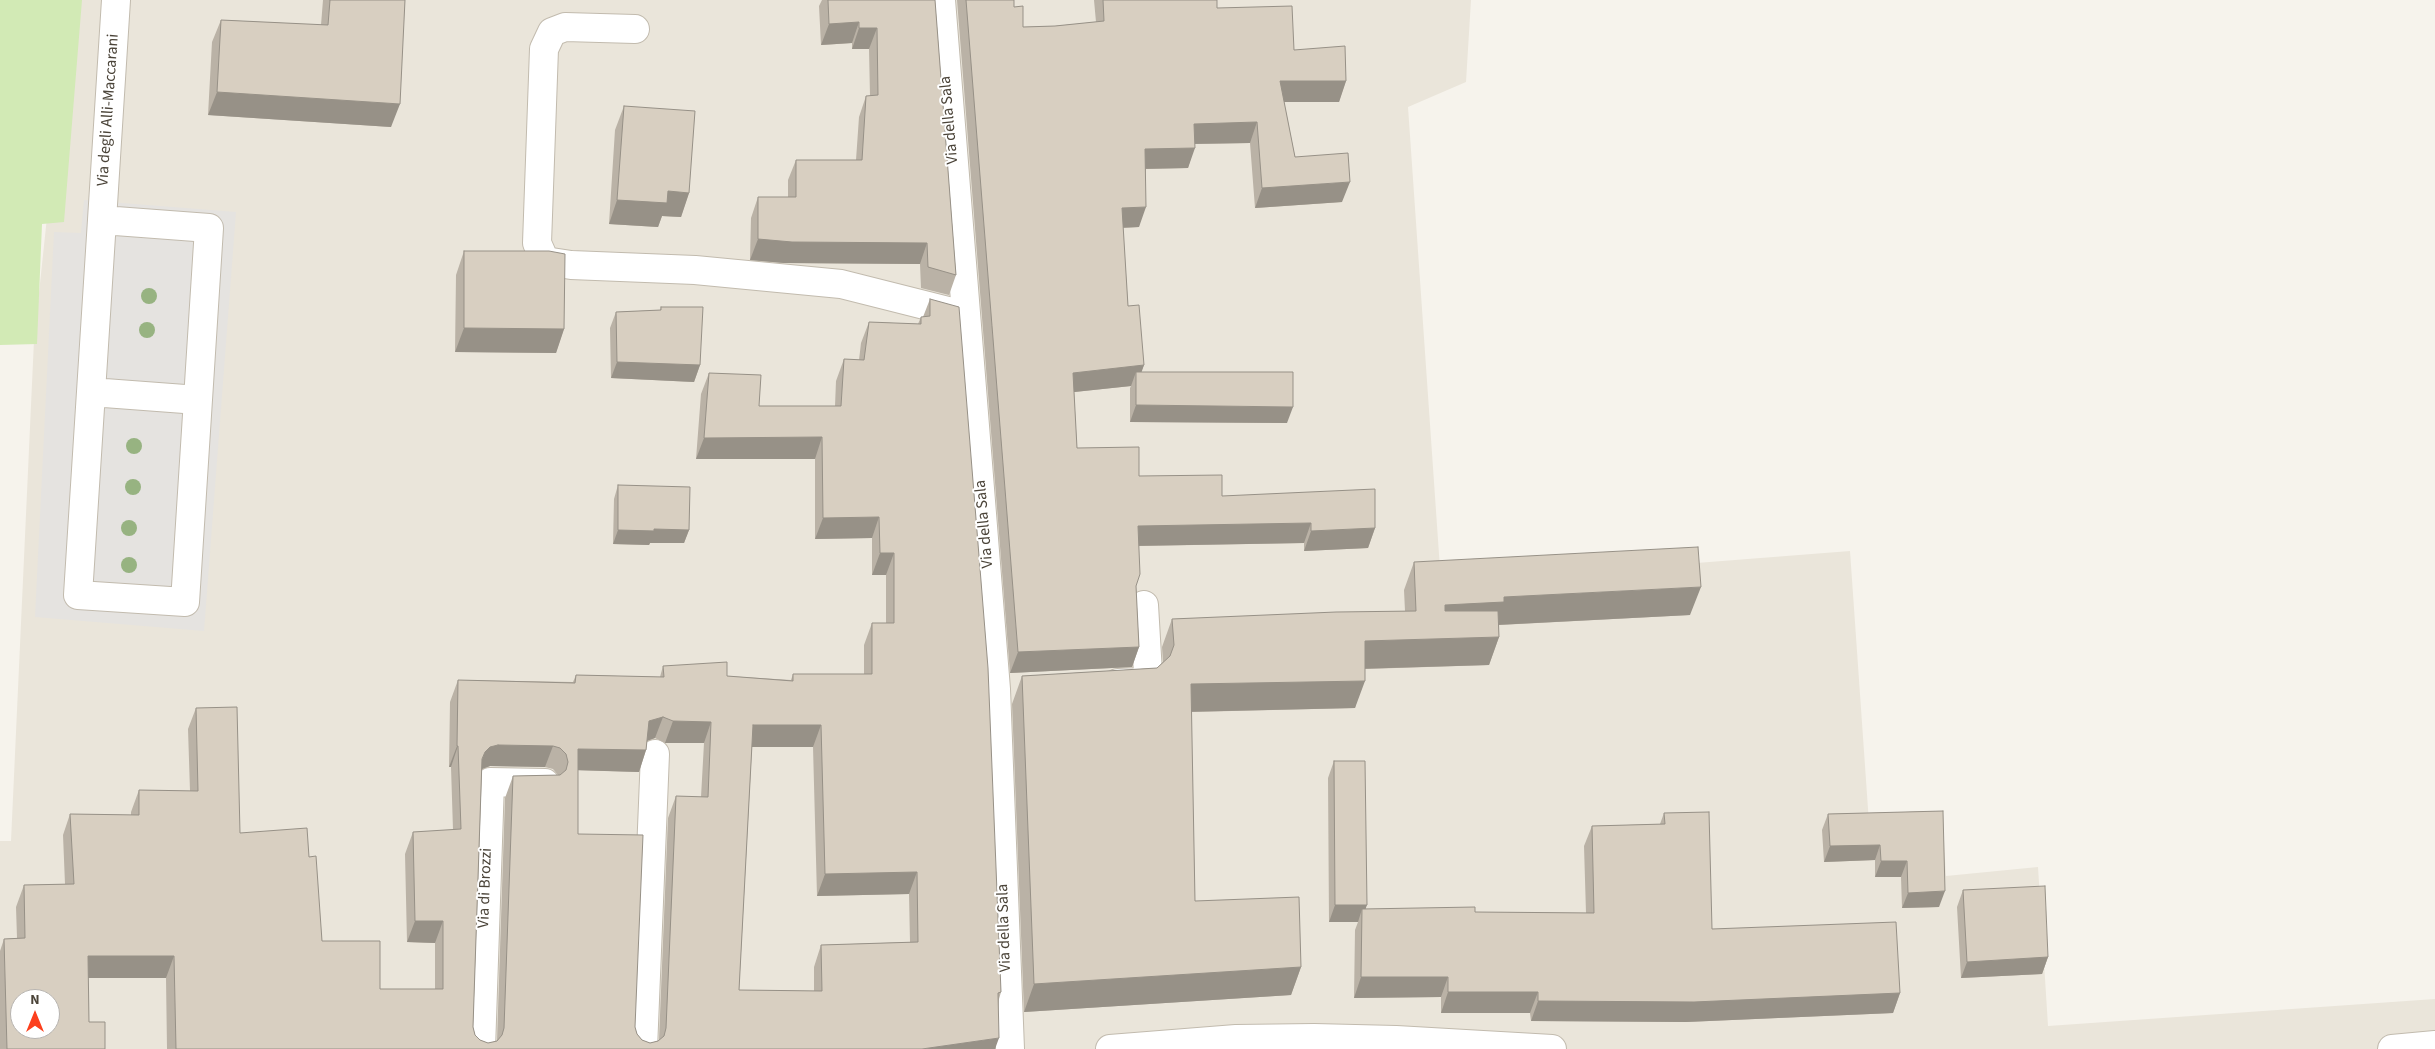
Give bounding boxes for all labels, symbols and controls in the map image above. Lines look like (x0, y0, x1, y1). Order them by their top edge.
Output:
street label: Via degli Alli-Maccarani (94, 33, 124, 187)
street label: Via della Sala (937, 75, 963, 165)
street label: Via della Sala (972, 479, 998, 569)
street label: Via di Brozzi (475, 848, 497, 928)
street label: Via della Sala (994, 883, 1016, 973)
north arrow (10, 989, 60, 1039)
text: N (30, 990, 40, 1010)

